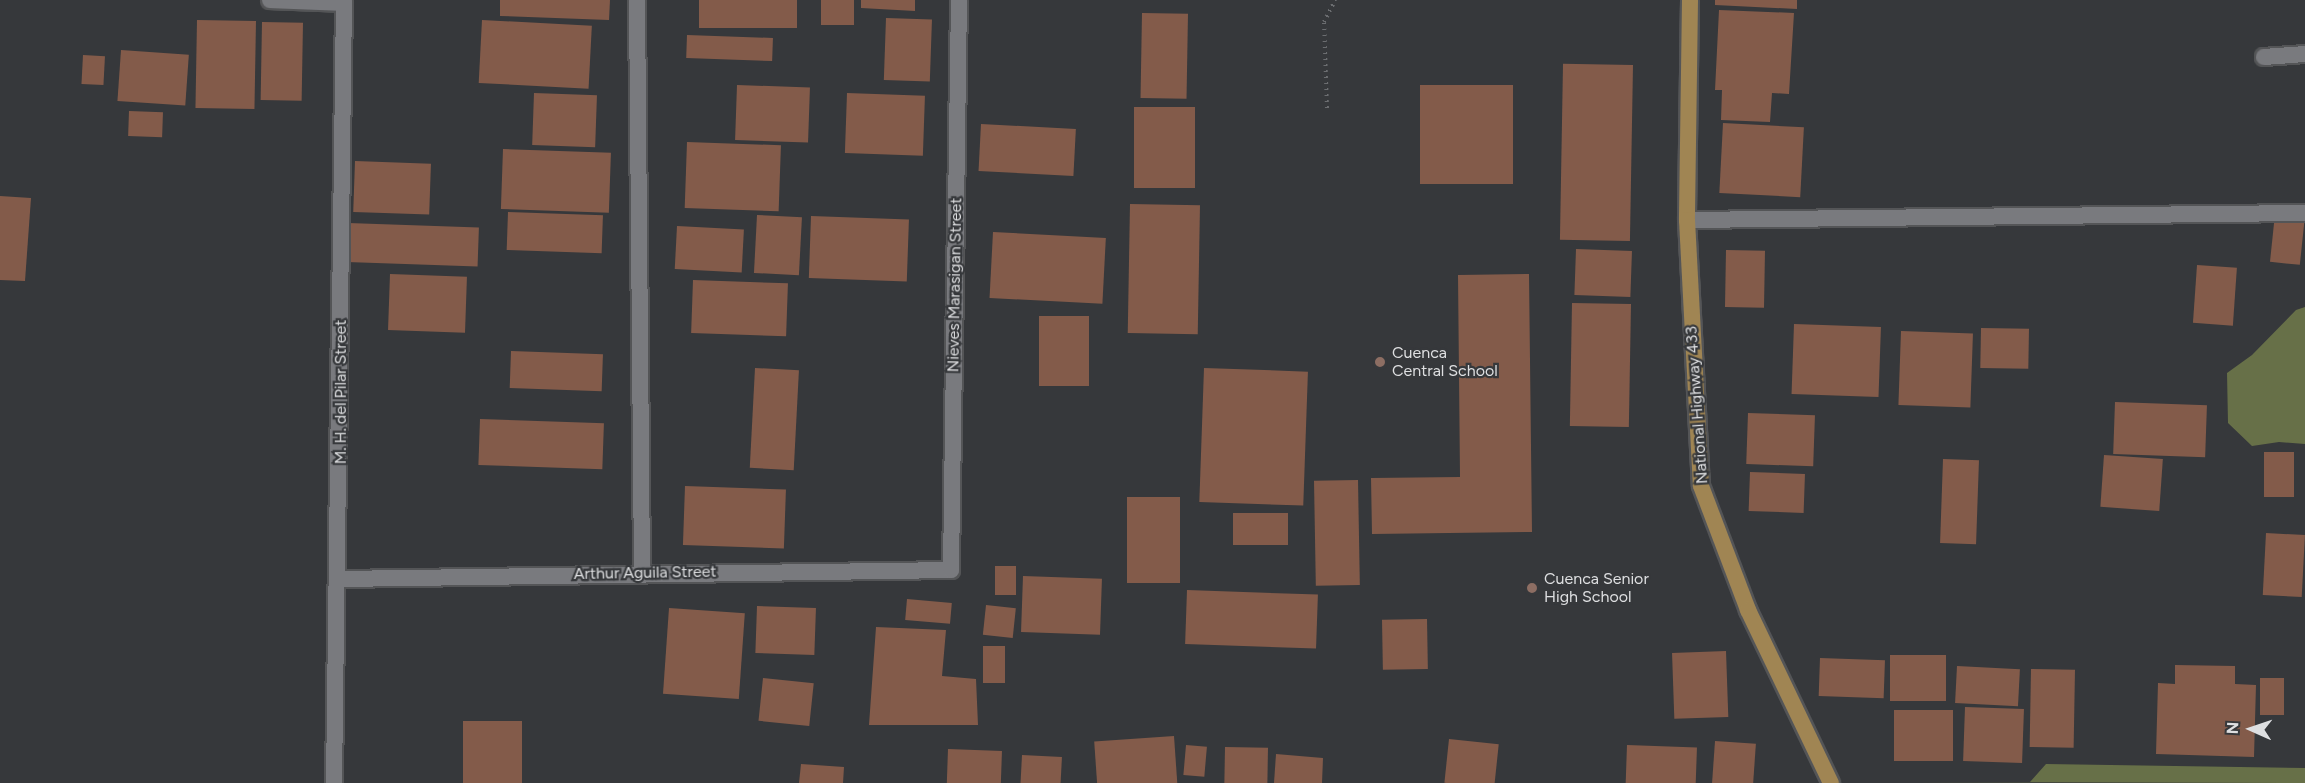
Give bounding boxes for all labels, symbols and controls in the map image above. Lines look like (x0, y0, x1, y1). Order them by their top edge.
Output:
street label: Nieves Marasigan Street (944, 198, 966, 372)
street label: M. H. del Pilar Street (331, 320, 351, 464)
street label: National Highway 433 (1682, 325, 1712, 485)
place label: Cuenca Central School (1392, 343, 1498, 381)
marker: Cuenca Central School (1373, 355, 1387, 369)
street label: Arthur Aguila Street (573, 562, 717, 584)
place label: Cuenca Senior High School (1544, 569, 1649, 607)
marker: Cuenca Senior High School (1525, 581, 1539, 595)
north arrow (2221, 699, 2281, 759)
text: N (2223, 721, 2242, 735)

